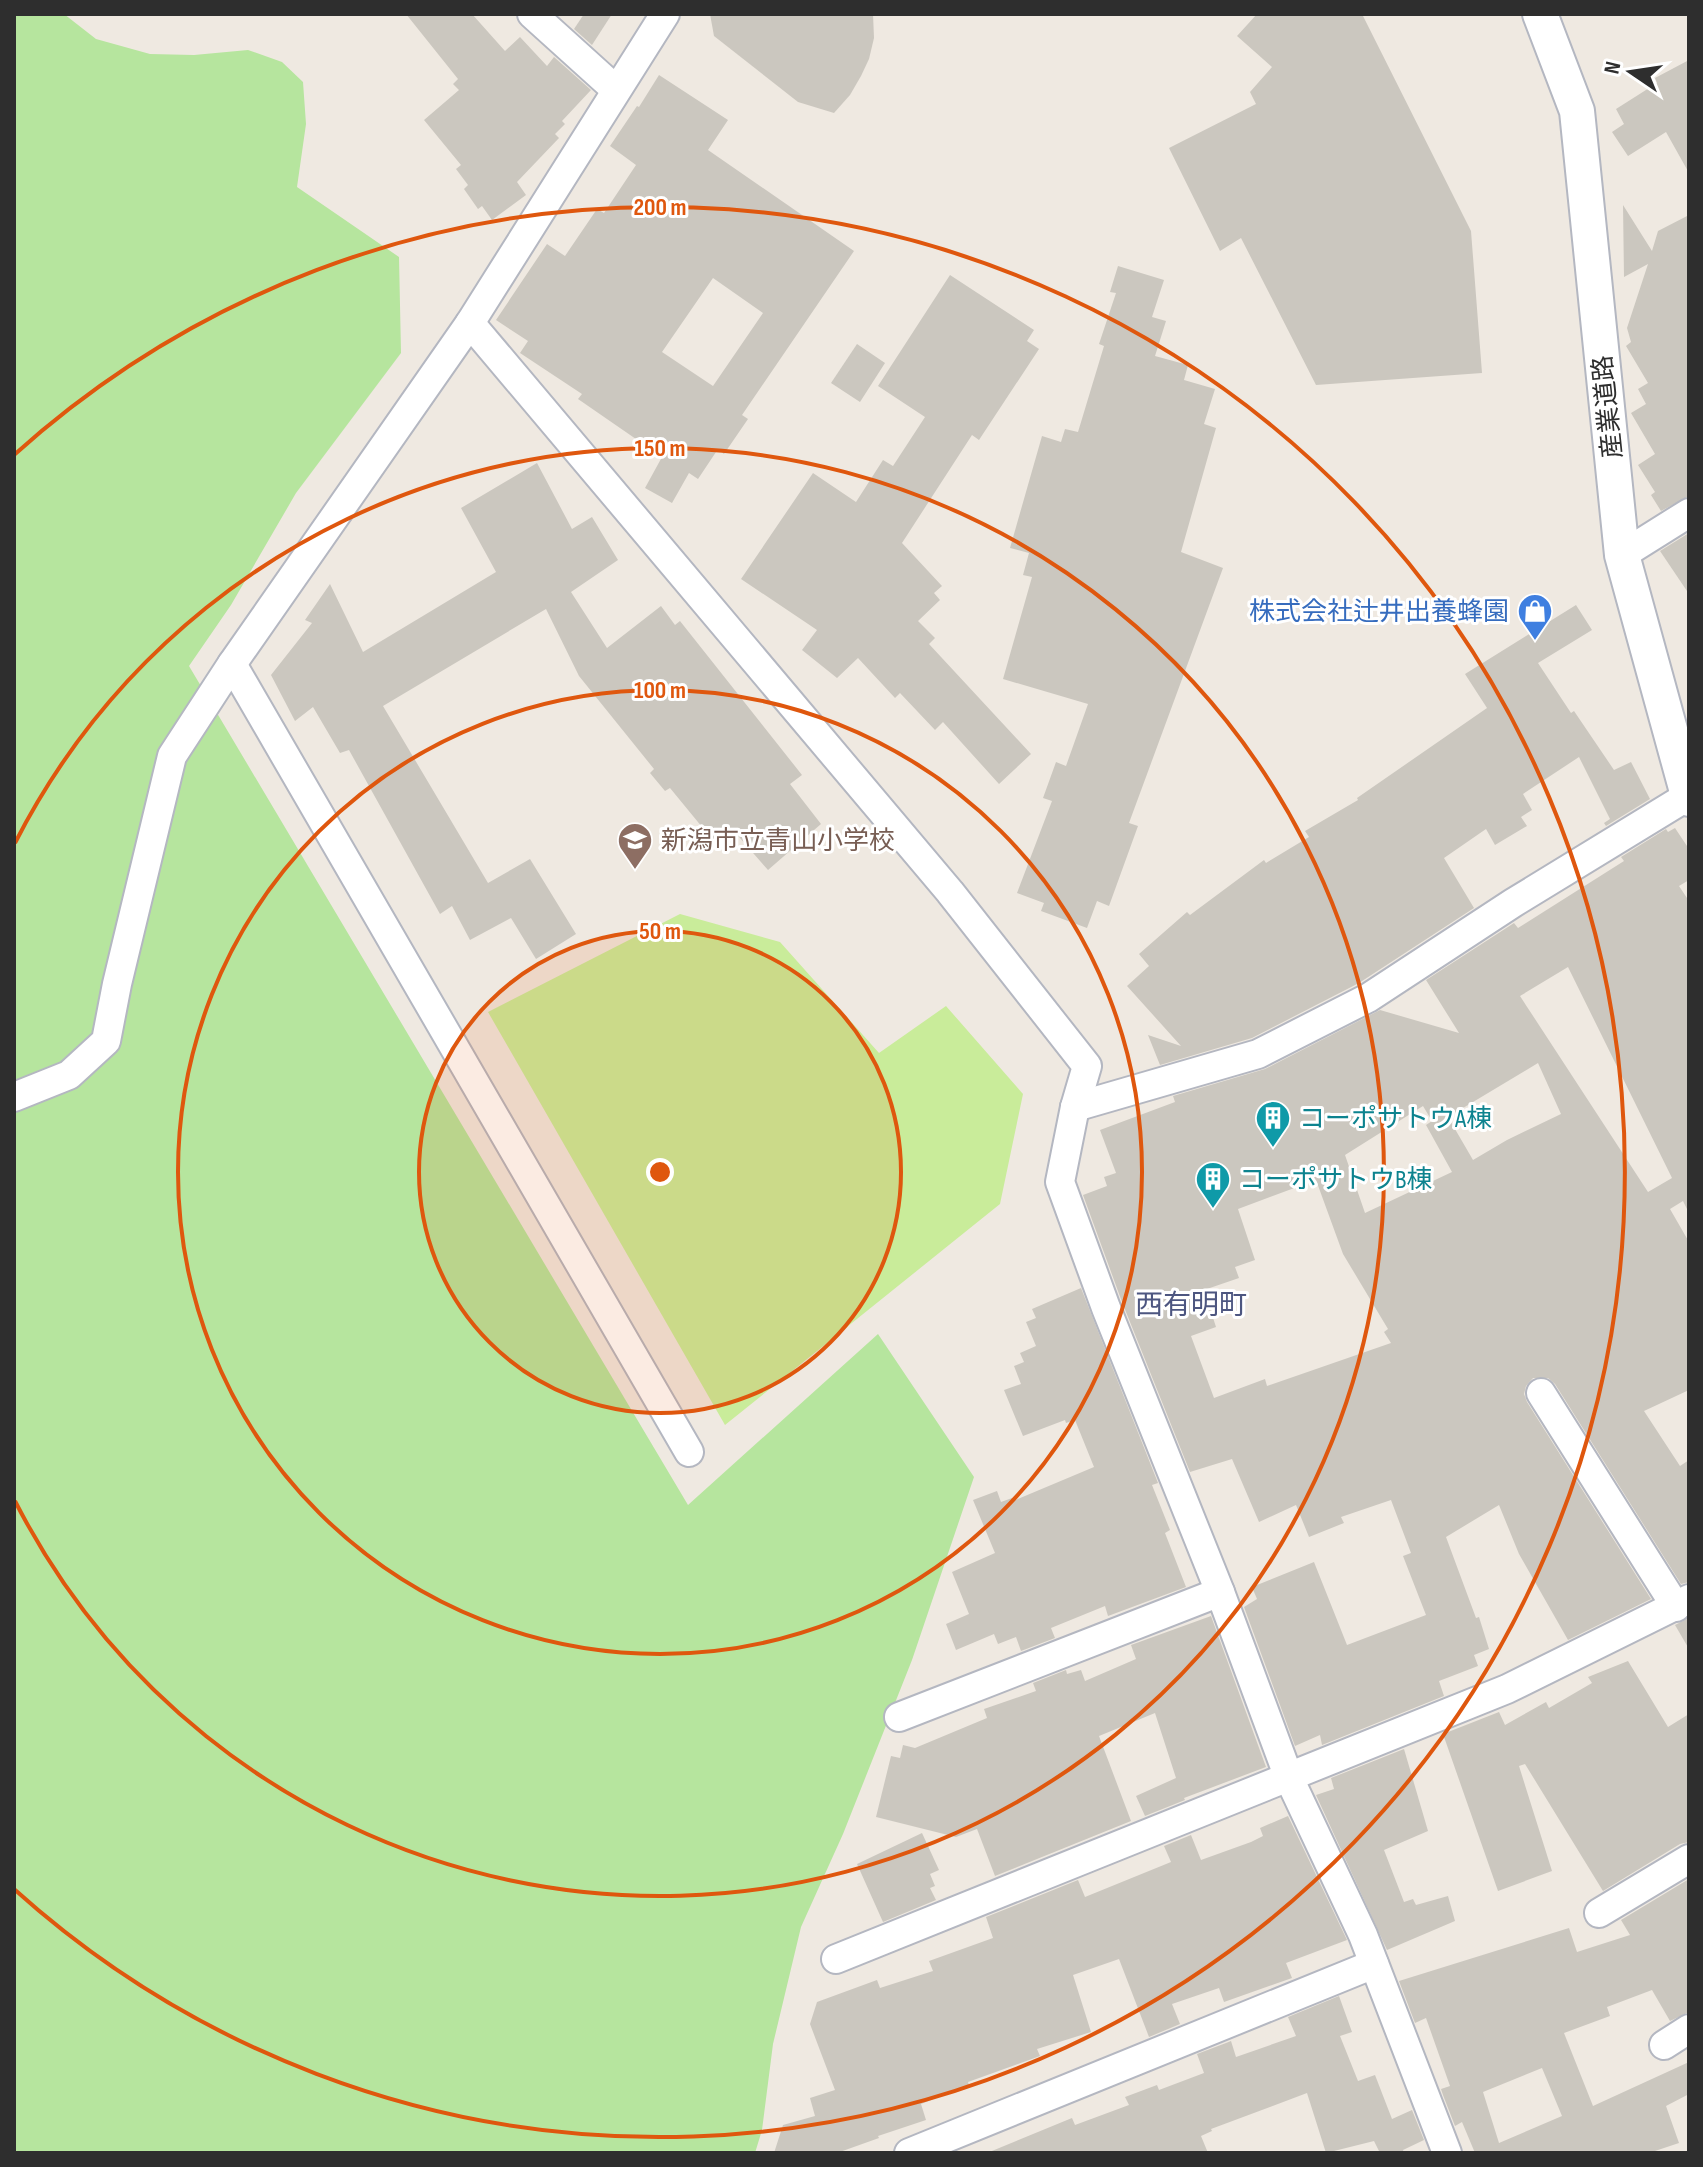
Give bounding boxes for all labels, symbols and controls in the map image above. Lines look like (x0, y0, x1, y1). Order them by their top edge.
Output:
north arrow (1591, 32, 1671, 112)
text: N (1598, 59, 1627, 77)
text: 200 m (633, 193, 687, 222)
street label: 産業道路 (1588, 354, 1629, 460)
text: 150 m (634, 434, 686, 463)
shop icon: 株式会社辻井出養蜂園 (1516, 592, 1554, 642)
place label: 株式会社辻井出養蜂園 (1249, 597, 1509, 628)
text: 100 m (634, 676, 686, 705)
school or university icon: 新潟市立青山小学校 (616, 821, 654, 871)
place label: 新潟市立青山小学校 (661, 826, 895, 857)
text: 50 m (639, 917, 681, 946)
building icon: コーポサトウA棟 (1254, 1099, 1292, 1149)
place label: コーポサトウA棟 (1299, 1104, 1492, 1135)
centre of rings (646, 1158, 674, 1186)
building icon: コーポサトウB棟 (1194, 1160, 1232, 1210)
place label: コーポサトウB棟 (1239, 1165, 1433, 1196)
district label: 西有明町 (1135, 1289, 1247, 1322)

